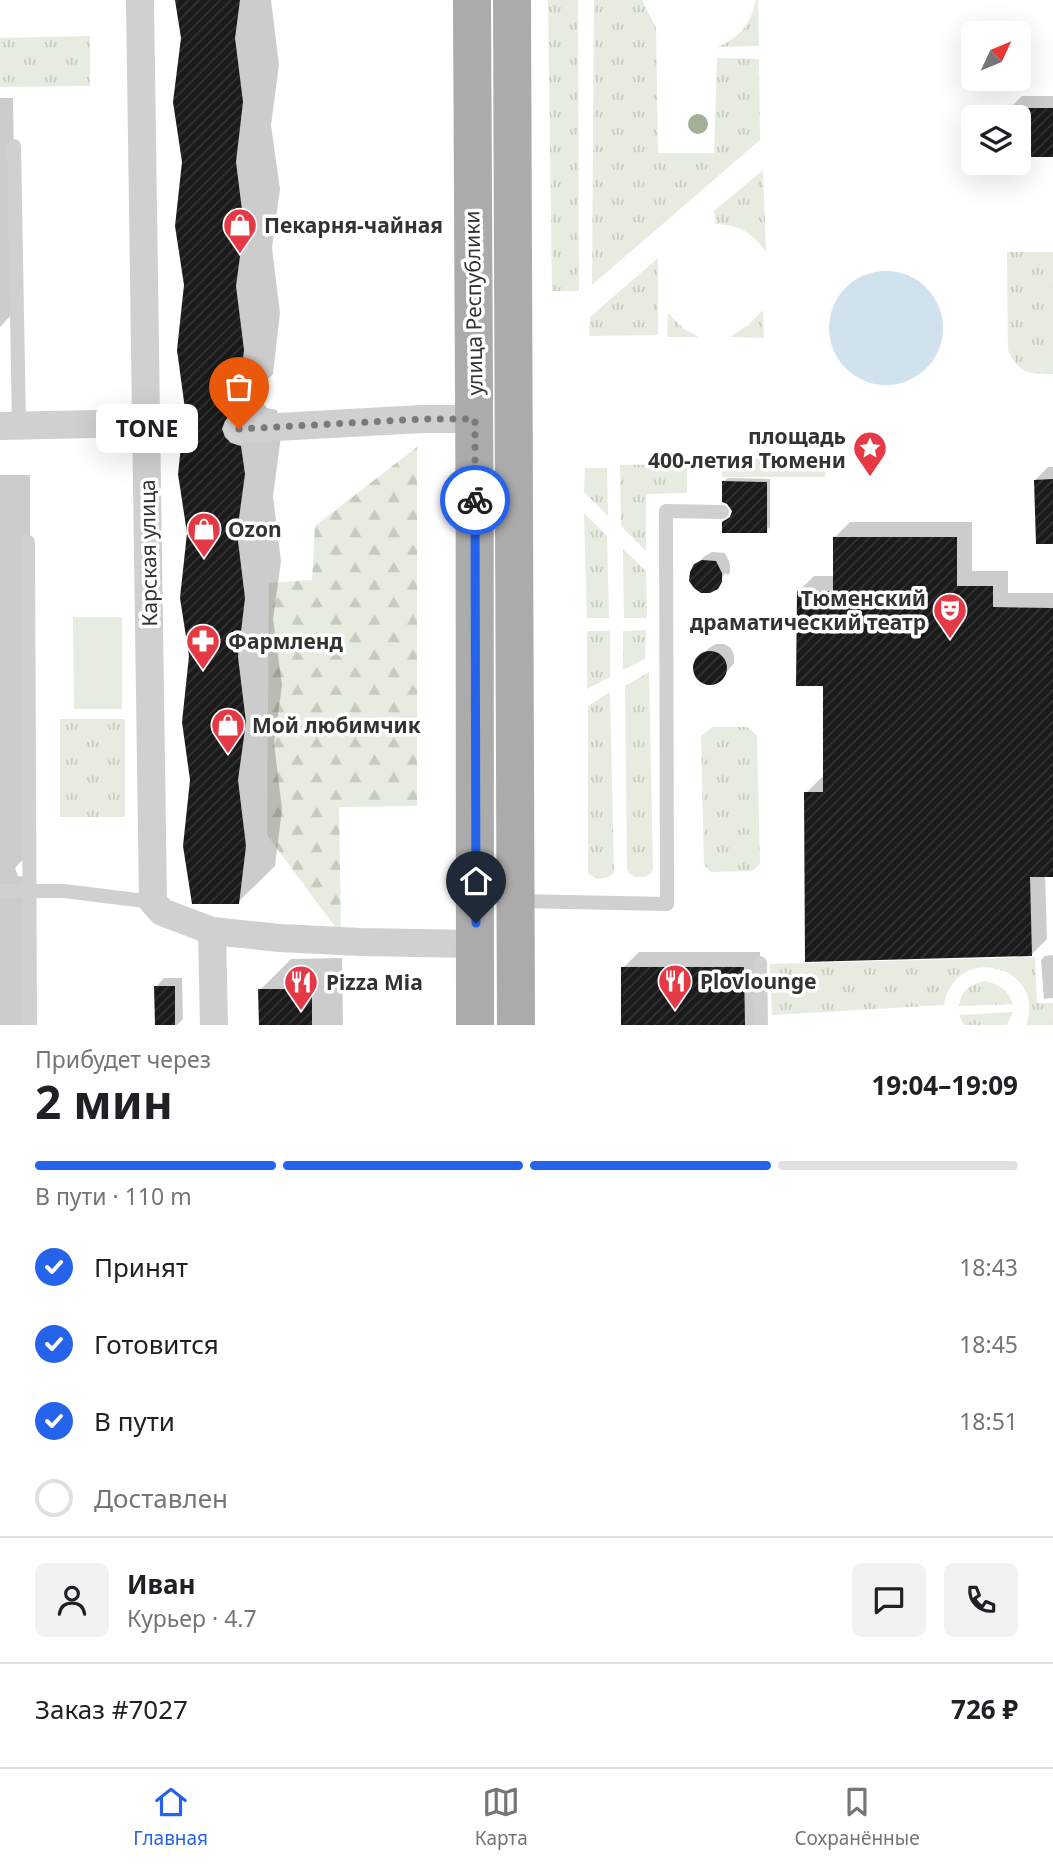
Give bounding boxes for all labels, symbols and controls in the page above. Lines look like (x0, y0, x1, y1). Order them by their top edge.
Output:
north arrow (961, 21, 1031, 91)
map controls (961, 21, 1031, 175)
button: layers (961, 105, 1031, 175)
shop icon: Пекарня-чайная (221, 206, 259, 255)
street label: улица Республики (457, 210, 489, 396)
place label: Пекарня-чайная (264, 211, 443, 239)
pin (209, 357, 269, 429)
icon: bag (220, 368, 258, 406)
callout: TONE (96, 404, 197, 453)
text: TONE (116, 412, 178, 444)
place label: площадь 400-летия Тюмени (648, 422, 846, 474)
place icon: площадь 400-летия Тюмени (851, 429, 889, 478)
courier (440, 465, 510, 535)
street label: Карская улица (133, 479, 163, 627)
icon: bike (456, 481, 494, 519)
shop icon: Ozon (185, 510, 223, 559)
place label: Ozon (228, 515, 282, 543)
place label: Тюменский драматический театр (690, 584, 926, 636)
theatre icon: Тюменский драматический театр (931, 591, 969, 640)
pharmacy icon: Фармленд (184, 622, 222, 671)
place label: Фармленд (228, 627, 343, 655)
shop icon: Мой любимчик (209, 706, 247, 755)
place label: Мой любимчик (252, 711, 421, 739)
pin (446, 851, 506, 923)
icon: home (457, 862, 495, 900)
restaurant icon: Plovlounge (656, 962, 694, 1011)
restaurant icon: Pizza Mia (282, 963, 320, 1012)
place label: Plovlounge (700, 967, 817, 995)
place label: Pizza Mia (326, 968, 423, 996)
text: Прибудет через (35, 1043, 211, 1075)
text: 19:04–19:09 (871, 1067, 1018, 1103)
text: 2 мин (35, 1070, 173, 1132)
text: В пути · 110 m (35, 1180, 192, 1212)
icon: check (35, 1248, 73, 1286)
text: Принят (94, 1249, 188, 1285)
text: 18:43 (959, 1251, 1018, 1283)
icon: check (35, 1325, 73, 1363)
text: Готовится (94, 1326, 219, 1362)
text: 18:45 (959, 1328, 1018, 1360)
icon: check (35, 1402, 73, 1440)
text: В пути (94, 1403, 175, 1439)
text: 18:51 (959, 1405, 1018, 1437)
text: Доставлен (94, 1480, 228, 1516)
button: person (35, 1563, 109, 1637)
button: chat (852, 1563, 926, 1637)
button: phone (944, 1563, 1018, 1637)
text: Иван (127, 1566, 196, 1602)
text: Курьер · 4.7 (127, 1602, 257, 1634)
text: Заказ #7027 (35, 1691, 188, 1727)
text: 726 ₽ (951, 1691, 1018, 1727)
tab: Главная (133, 1783, 208, 1851)
tab: Карта (475, 1783, 528, 1851)
tab: Сохранённые (794, 1783, 920, 1851)

